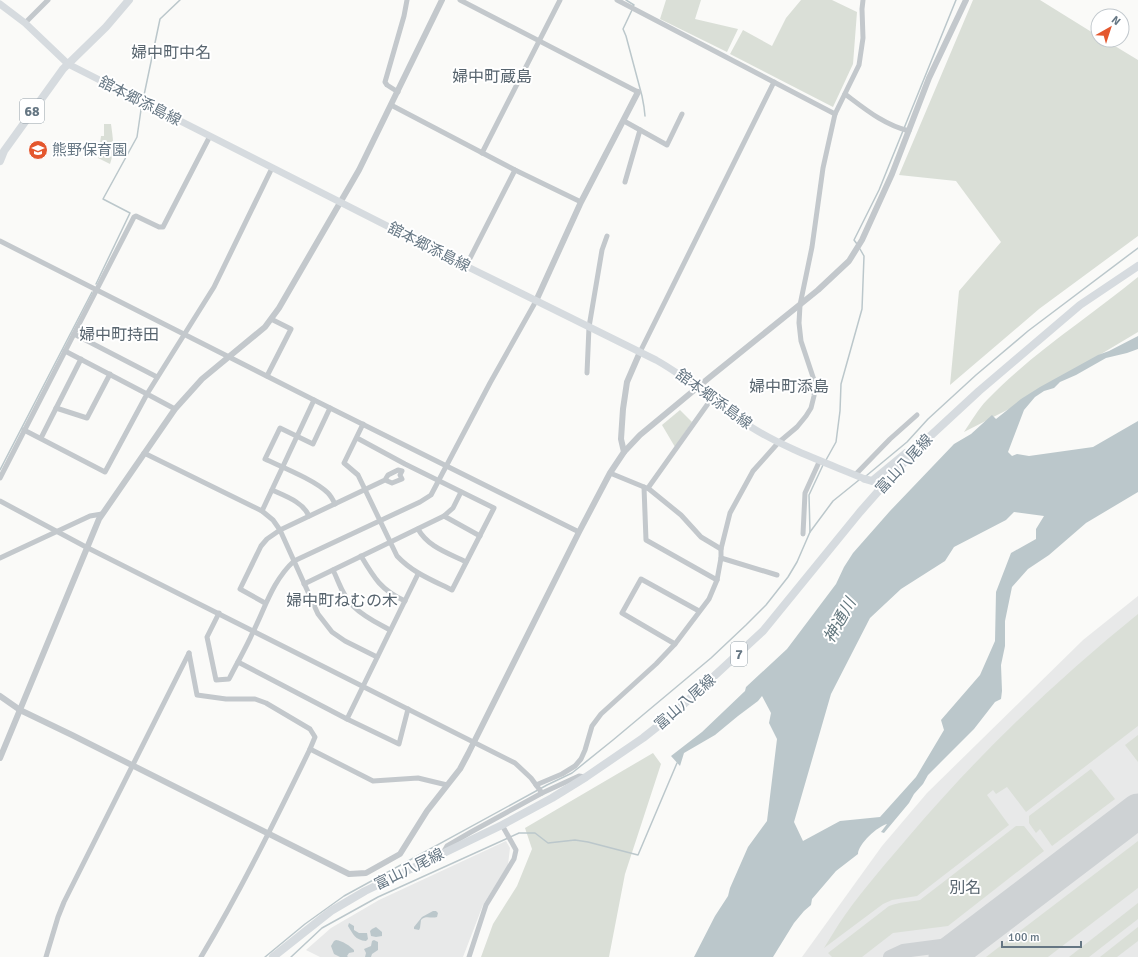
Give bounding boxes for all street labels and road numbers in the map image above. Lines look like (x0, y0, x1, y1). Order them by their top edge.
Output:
street label: 舘本郷添島線 (96, 73, 184, 129)
road number: 68 (20, 99, 44, 123)
street label: 舘本郷添島線 (385, 219, 473, 275)
street label: 舘本郷添島線 (672, 365, 756, 433)
street label: 富山八尾線 (872, 430, 936, 498)
road number: 7 (731, 642, 747, 666)
street label: 富山八尾線 (651, 671, 719, 733)
street label: 富山八尾線 (371, 844, 447, 894)

